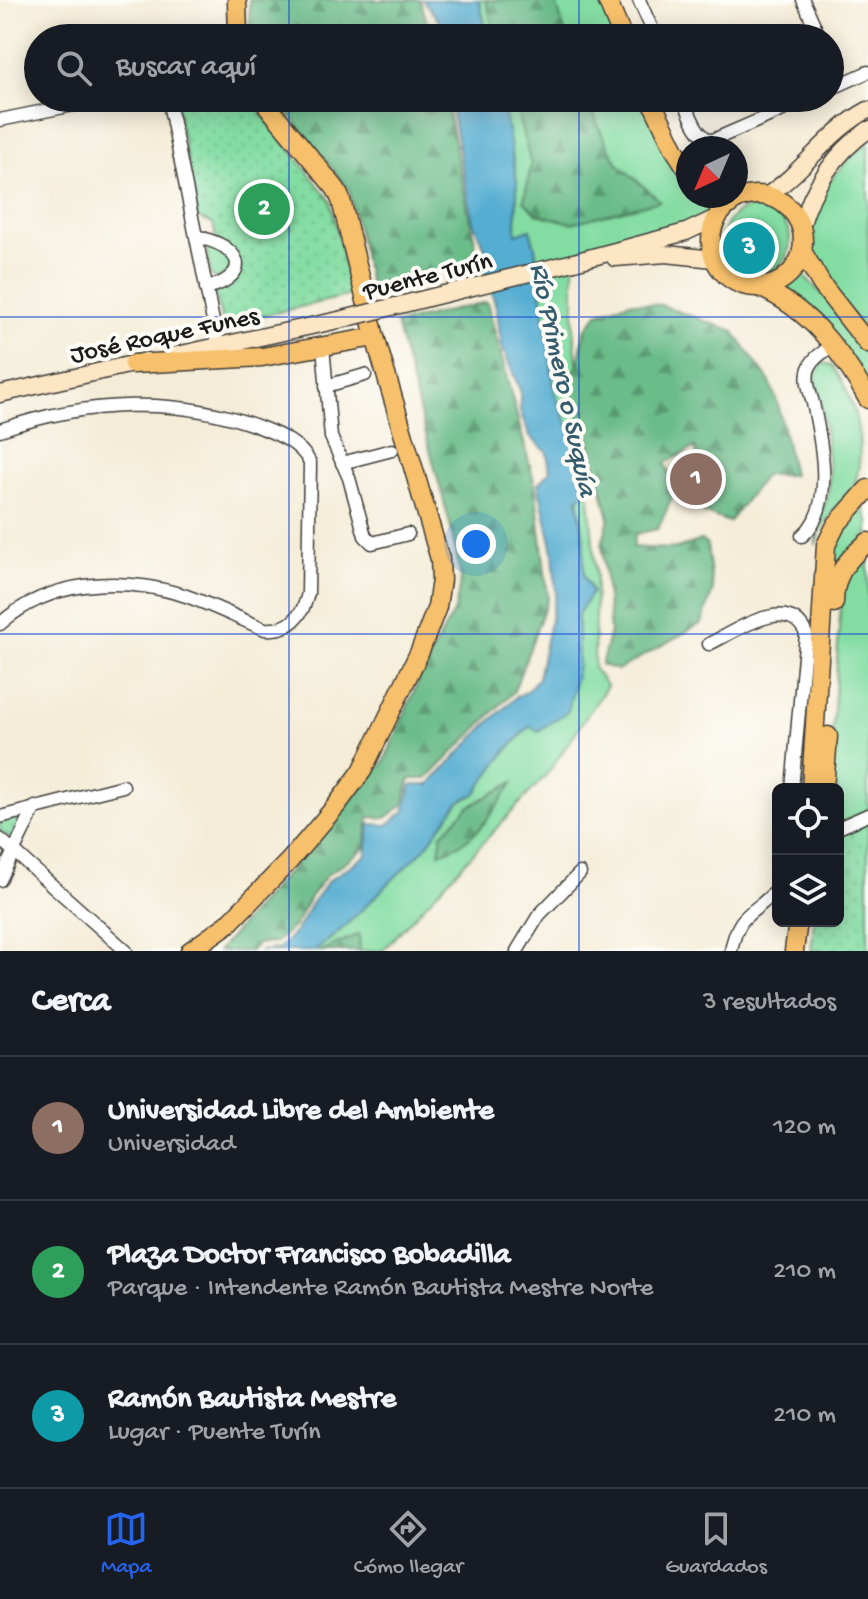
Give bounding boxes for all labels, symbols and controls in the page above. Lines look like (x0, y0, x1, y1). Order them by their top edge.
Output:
search box (24, 24, 844, 112)
icon: search (52, 46, 96, 90)
text: Buscar aquí (116, 51, 256, 86)
north arrow (676, 136, 748, 208)
pin: 2 (238, 179, 290, 239)
pin: 3 (723, 218, 775, 278)
street label: Puente Turín (359, 247, 496, 310)
water label: Río Primero o Suquía (521, 260, 603, 501)
street label: José Roque Funes (68, 302, 263, 372)
pin: 1 (670, 449, 722, 509)
your location (456, 524, 496, 564)
map controls (772, 783, 844, 927)
button: locate (772, 783, 844, 855)
button: layers (772, 855, 844, 927)
text: Cerca (32, 983, 110, 1023)
text: 3 resultados (703, 988, 836, 1019)
text: Universidad Libre del Ambiente (108, 1095, 494, 1130)
text: 1 (53, 1113, 63, 1144)
text: 120 m (773, 1113, 836, 1144)
text: Universidad (108, 1130, 235, 1161)
text: Plaza Doctor Francisco Bobadilla (108, 1239, 511, 1274)
text: 2 (52, 1257, 64, 1288)
text: 210 m (773, 1257, 836, 1288)
text: Parque · Intendente Ramón Bautista Mestre Norte (108, 1274, 653, 1305)
text: Ramón Bautista Mestre (108, 1383, 396, 1418)
text: 3 (51, 1401, 65, 1432)
text: 210 m (773, 1401, 836, 1432)
text: Lugar · Puente Turín (108, 1418, 321, 1449)
tab: Mapa (101, 1507, 152, 1581)
tab: Cómo llegar (354, 1507, 463, 1581)
tab: Guardados (665, 1507, 767, 1581)

